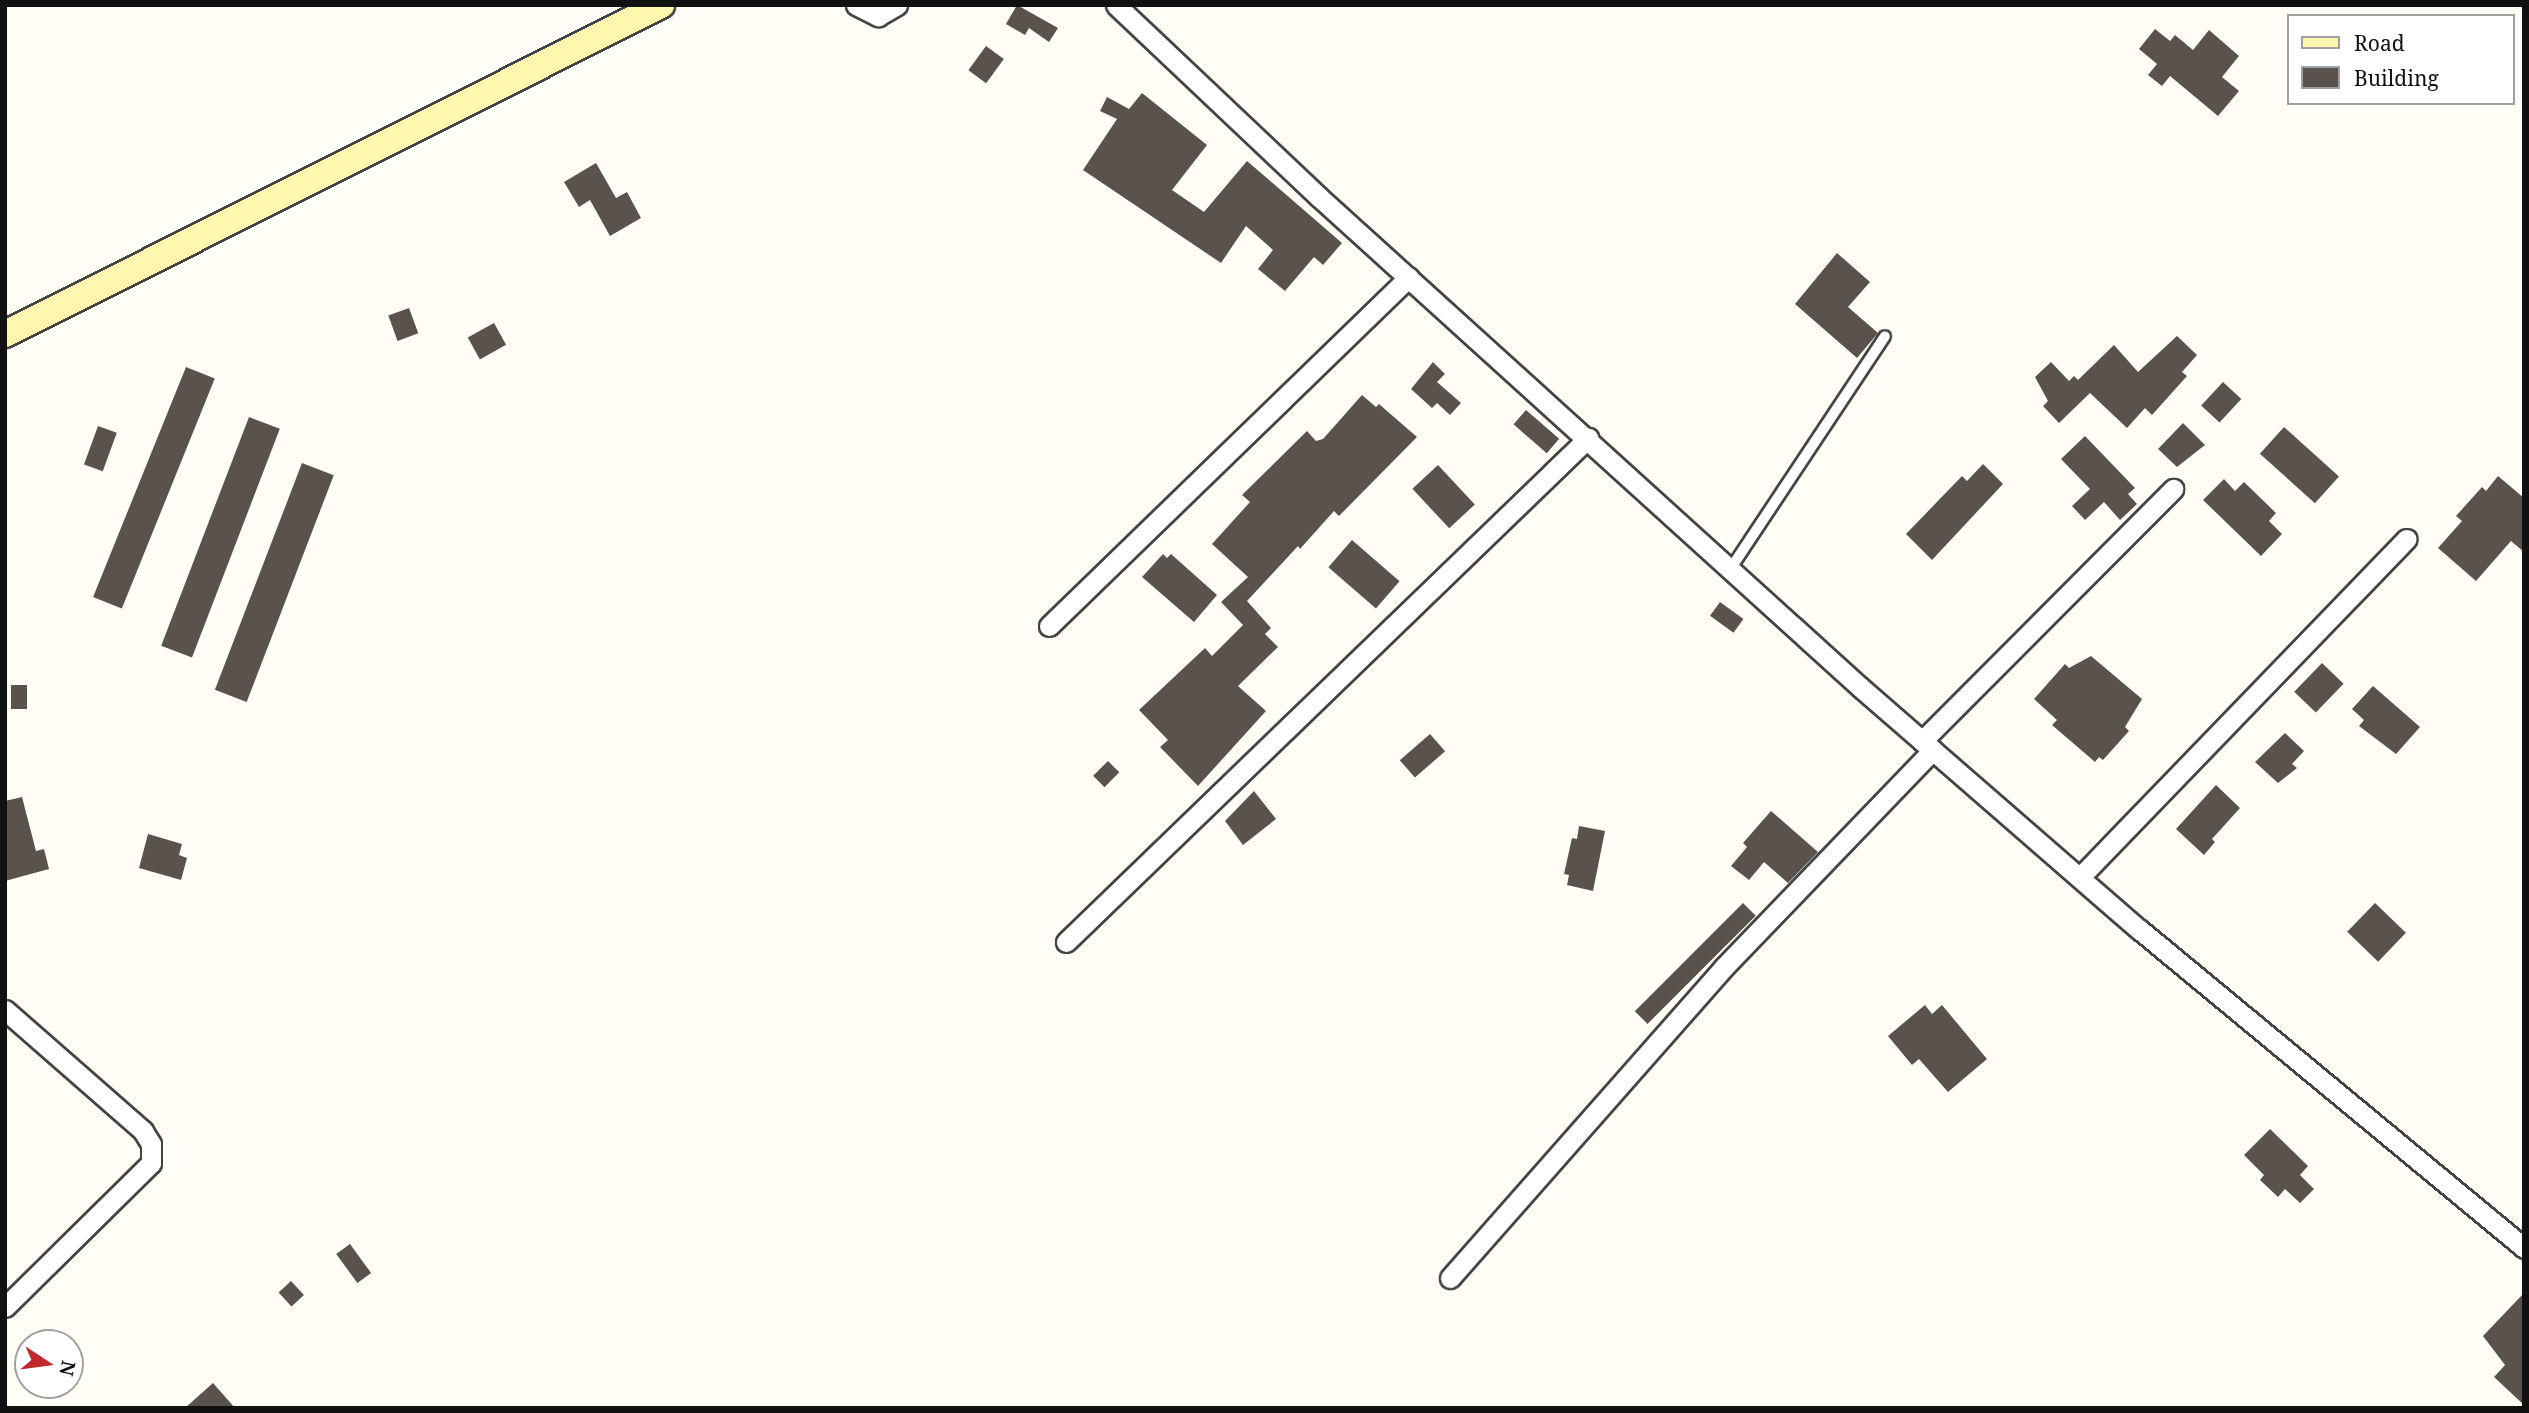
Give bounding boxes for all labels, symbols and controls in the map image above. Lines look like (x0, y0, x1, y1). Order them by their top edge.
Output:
legend (2288, 14, 2515, 105)
text: Road (2354, 29, 2405, 57)
text: Building (2354, 64, 2439, 92)
north arrow (14, 1329, 84, 1399)
text: N (53, 1358, 82, 1378)

